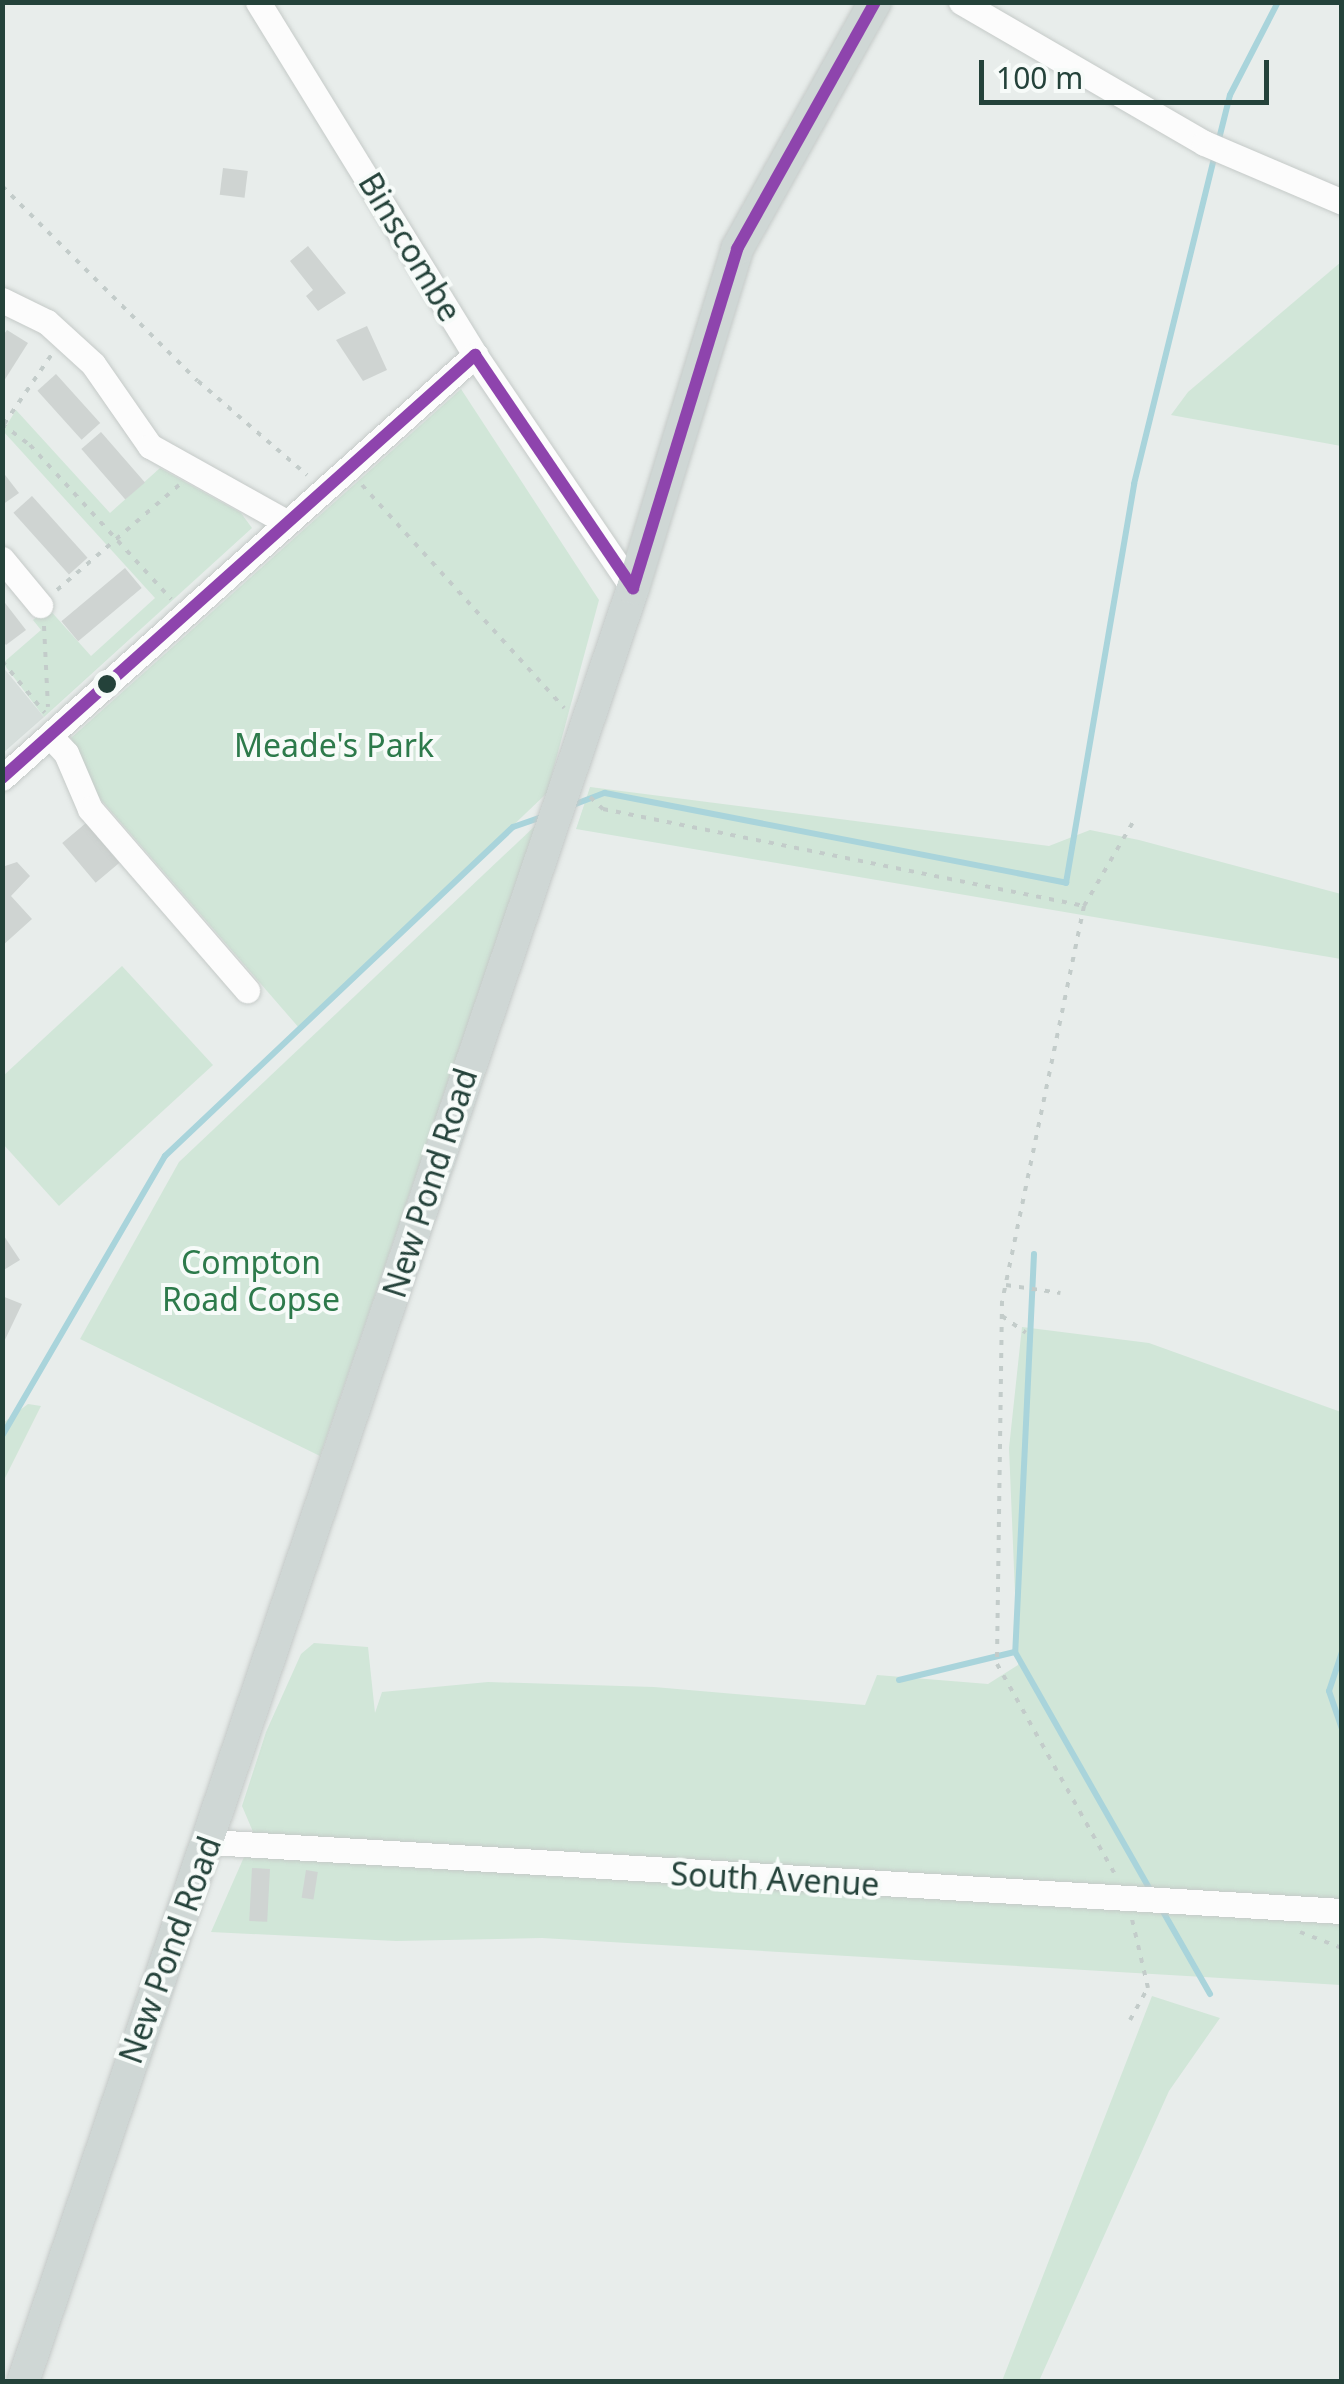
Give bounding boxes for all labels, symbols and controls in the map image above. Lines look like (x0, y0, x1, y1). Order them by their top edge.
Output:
scale bar (984, 40, 1274, 102)
text: 100 m (996, 57, 1083, 98)
street label: Binscombe (351, 166, 469, 328)
unlabelled marker (97, 674, 117, 694)
park label: Meade's Park (234, 726, 434, 764)
street label: New Pond Road (375, 1064, 485, 1302)
park label: Compton Road Copse (162, 1244, 340, 1319)
street label: New Pond Road (111, 1831, 229, 2069)
street label: South Avenue (670, 1854, 880, 1904)

